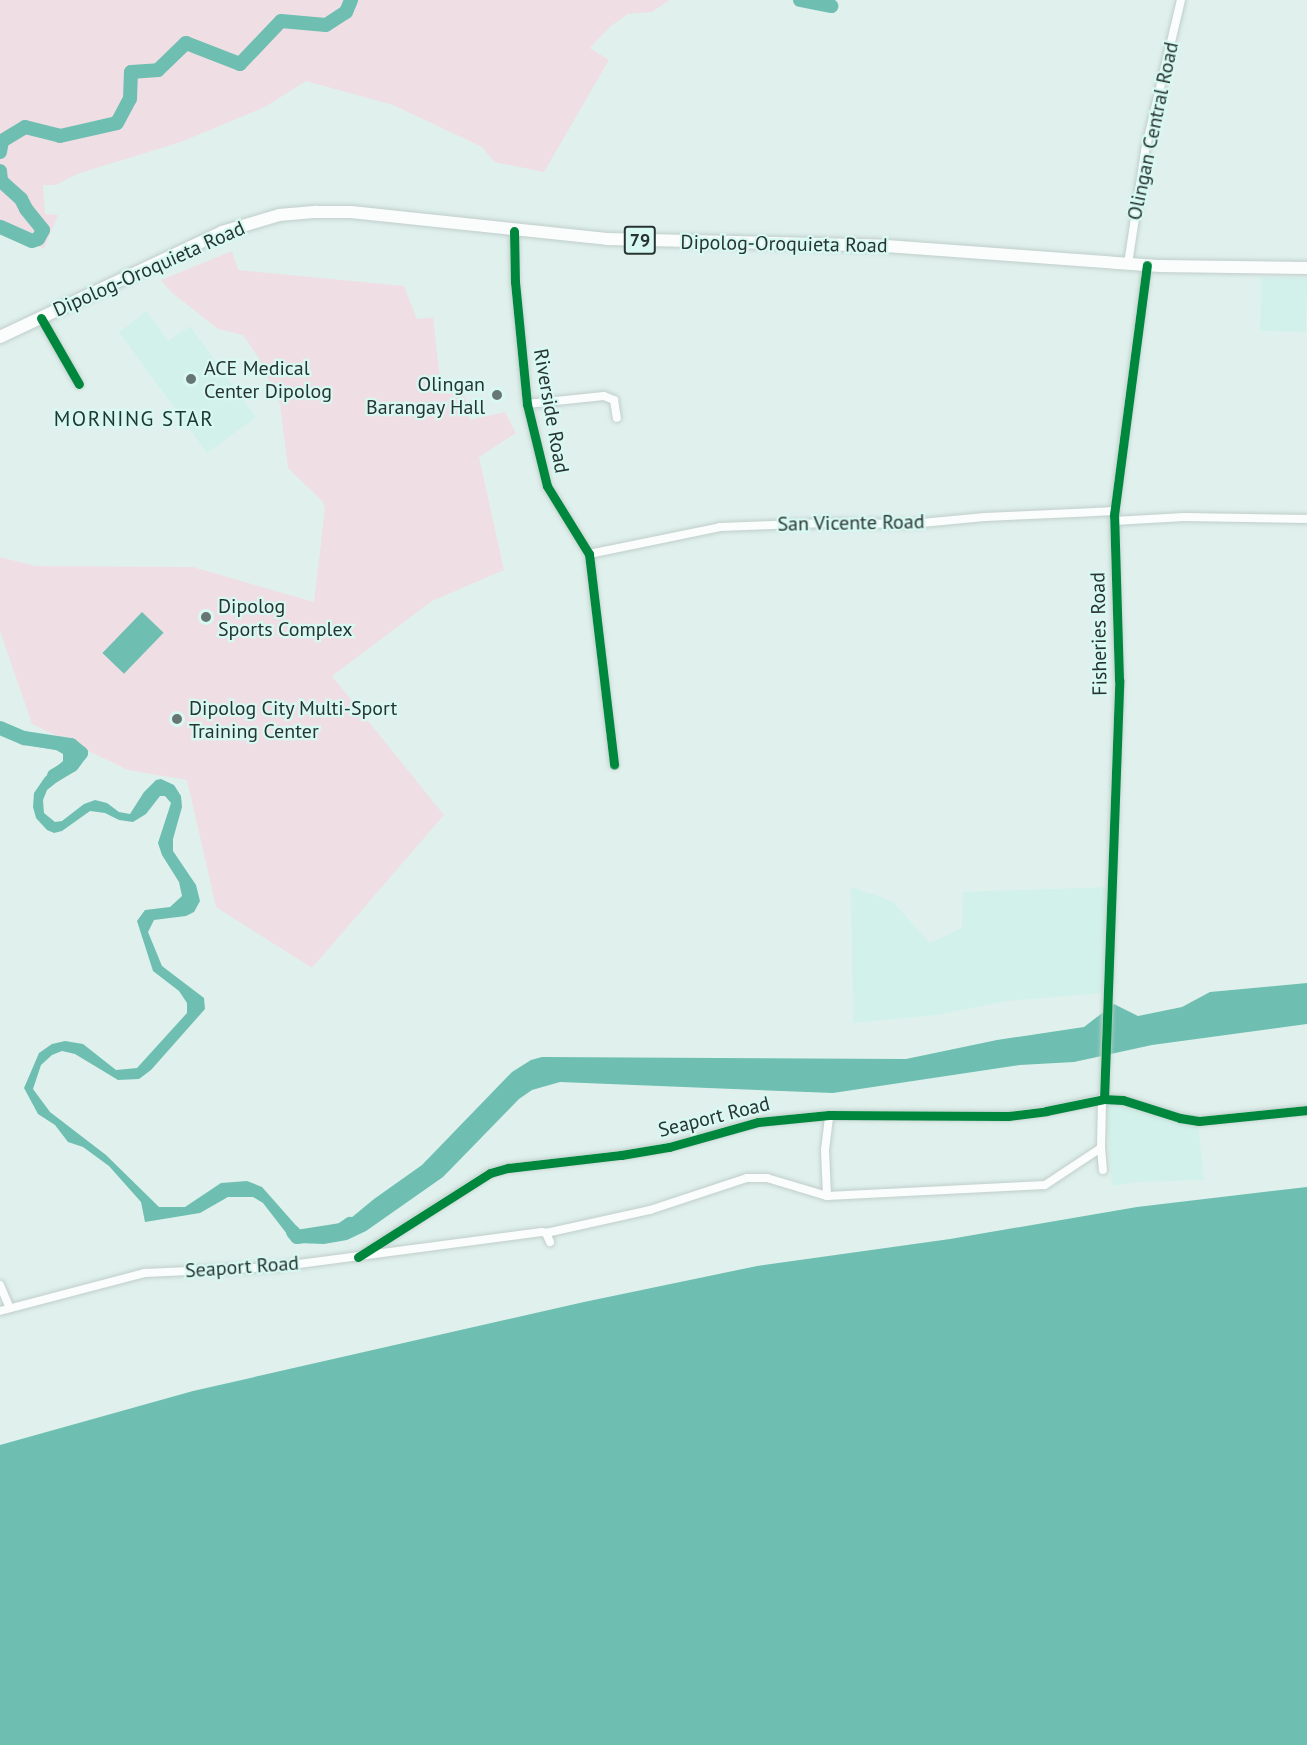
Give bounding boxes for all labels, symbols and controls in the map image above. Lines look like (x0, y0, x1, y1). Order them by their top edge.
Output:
street label: Olingan Central Road (1122, 40, 1184, 222)
street label: Dipolog-Oroquieta Road (50, 216, 248, 322)
road number: 79 (624, 225, 656, 255)
street label: Dipolog-Oroquieta Road (680, 230, 888, 258)
street label: Riverside Road (528, 347, 574, 475)
place label: ACE Medical Center Dipolog (204, 356, 332, 403)
marker: ACE Medical Center Dipolog (182, 370, 200, 388)
place label: Olingan Barangay Hall (365, 372, 485, 419)
marker: Olingan Barangay Hall (490, 388, 504, 402)
district label: MORNING STAR (54, 406, 214, 432)
street label: San Vicente Road (777, 510, 925, 536)
street label: Fisheries Road (1086, 572, 1112, 696)
place label: Dipolog Sports Complex (218, 594, 352, 641)
marker: Dipolog Sports Complex (199, 610, 213, 624)
place label: Dipolog City Multi-Sport Training Center (189, 696, 398, 743)
marker: Dipolog City Multi-Sport Training Center (170, 712, 184, 726)
street label: Seaport Road (656, 1092, 772, 1142)
street label: Seaport Road (184, 1251, 300, 1283)

